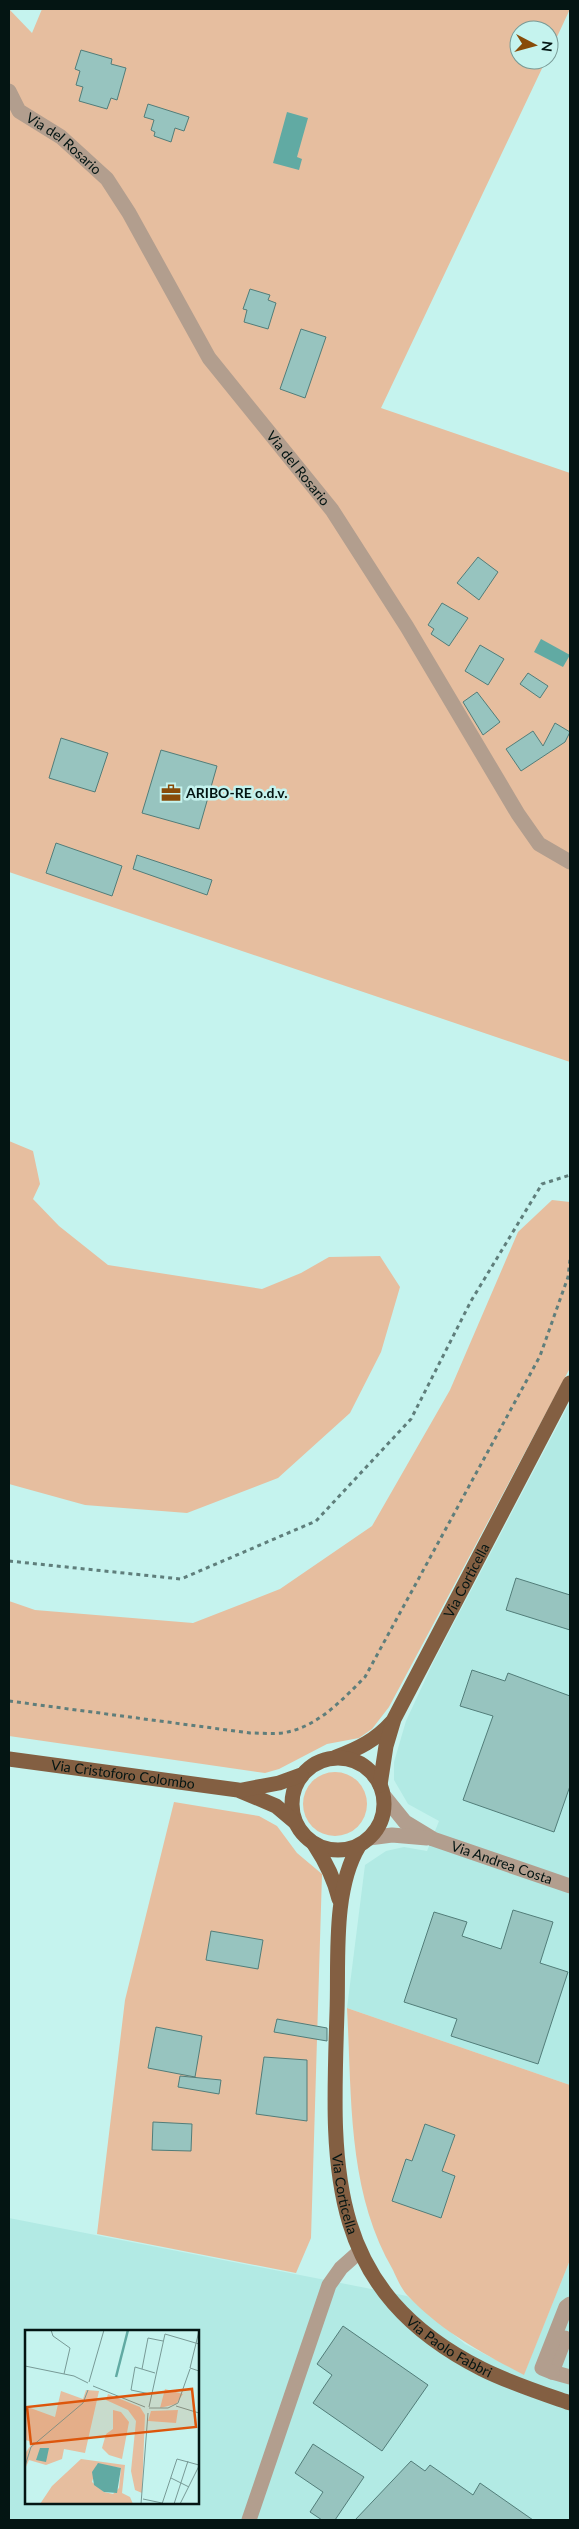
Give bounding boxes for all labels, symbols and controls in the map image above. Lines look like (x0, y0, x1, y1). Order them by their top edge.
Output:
north arrow (509, 20, 559, 70)
text: N (538, 40, 556, 53)
street label: Via del Rosario (23, 109, 105, 178)
street label: Via del Rosario (263, 427, 334, 509)
office icon: ARIBO-RE o.d.v. (160, 782, 182, 804)
place label: ARIBO-RE o.d.v. (185, 784, 288, 801)
street label: Via Corticella (440, 1540, 493, 1620)
street label: Via Cristoforo Colombo (50, 1756, 196, 1792)
street label: Via Andrea Costa (449, 1837, 555, 1887)
street label: Via Corticella (329, 2153, 362, 2236)
street label: Via Paolo Fabbri (403, 2312, 495, 2381)
inset map (25, 2330, 199, 2504)

